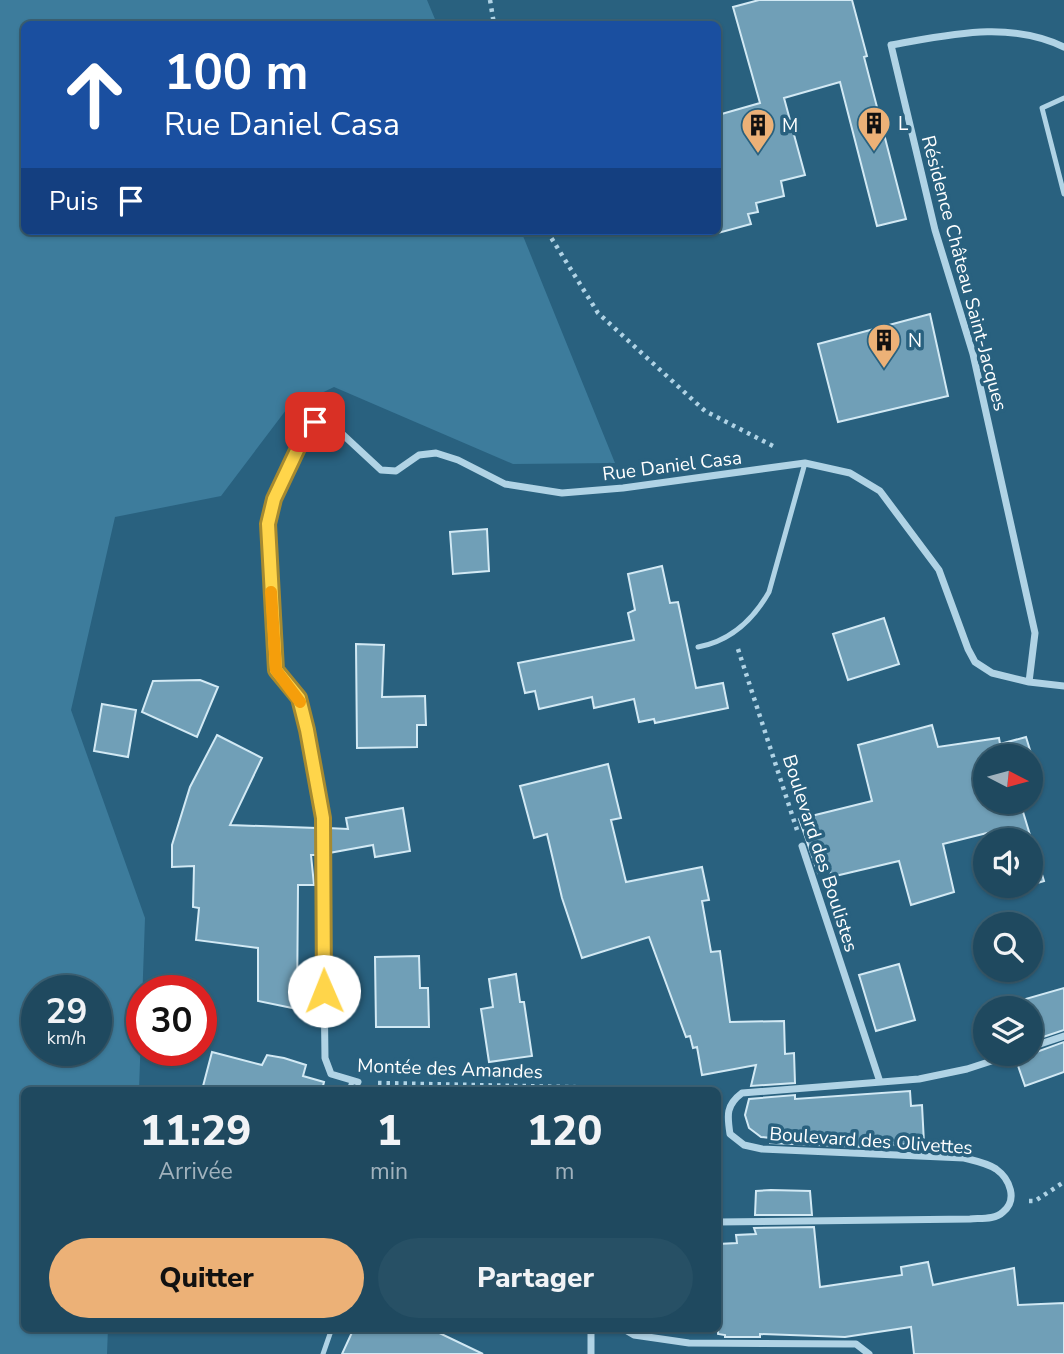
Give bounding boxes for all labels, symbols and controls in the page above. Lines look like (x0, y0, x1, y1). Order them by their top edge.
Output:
text: 100 m (164, 39, 308, 106)
icon: ahead (49, 49, 140, 140)
text: Rue Daniel Casa (164, 103, 400, 146)
building icon: L (855, 104, 893, 153)
building icon: M (739, 106, 777, 155)
place label: L (898, 111, 909, 137)
place label: M (782, 113, 798, 139)
street label: Résidence Château Saint-Jacques (915, 133, 1013, 414)
icon: arrive (112, 182, 150, 220)
text: Puis (49, 184, 98, 219)
building icon: N (865, 321, 903, 370)
place label: N (908, 328, 922, 354)
pin (285, 392, 345, 452)
icon: arrive (296, 403, 334, 441)
street label: Rue Daniel Casa (601, 445, 743, 487)
north arrow (973, 744, 1043, 814)
map controls (973, 744, 1043, 1066)
street label: Boulevard des Boulistes (776, 751, 864, 955)
button: sound (973, 828, 1043, 898)
button: search (973, 912, 1043, 982)
position arrow (287, 954, 361, 1028)
speed limit sign: 30 (126, 975, 217, 1066)
text: 29 (45, 988, 88, 1035)
button: layers (973, 996, 1043, 1066)
text: km/h (47, 1026, 86, 1050)
street label: Montée des Amandes (357, 1053, 543, 1085)
text: 11:29 (140, 1103, 251, 1160)
text: 1 (376, 1103, 402, 1160)
text: 120 (527, 1103, 602, 1160)
street label: Boulevard des Olivettes (768, 1121, 973, 1161)
text: Arrivée (158, 1156, 233, 1187)
text: min (370, 1156, 408, 1187)
text: m (555, 1156, 574, 1187)
button: Quitter (49, 1238, 364, 1318)
button: Partager (378, 1238, 693, 1318)

